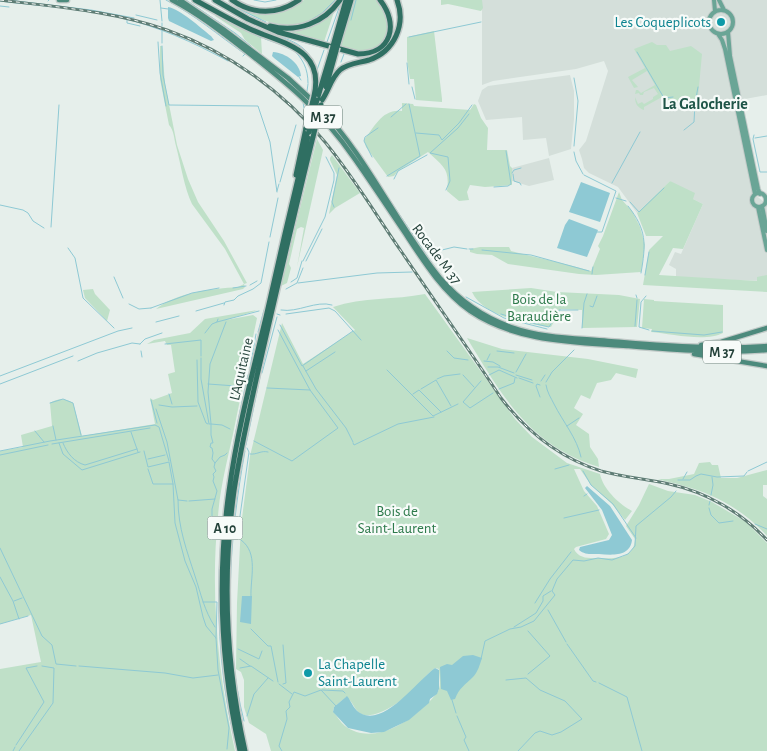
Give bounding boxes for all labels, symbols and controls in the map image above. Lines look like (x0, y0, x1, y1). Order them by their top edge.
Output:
place label: Les Coqueplicots (615, 15, 711, 30)
marker: Les Coqueplicots (715, 16, 727, 28)
district label: La Galocherie (662, 96, 748, 112)
road number: M 37 (304, 105, 342, 128)
street label: Rocade M 37 (409, 221, 464, 287)
park label: Bois de la Baraudière (507, 292, 571, 324)
street label: L'Aquitaine (227, 336, 256, 402)
road number: M 37 (703, 341, 741, 364)
park label: Bois de Saint-Laurent (358, 504, 437, 536)
road number: A 10 (208, 516, 242, 540)
place label: La Chapelle Saint-Laurent (318, 657, 397, 689)
marker: La Chapelle Saint-Laurent (302, 667, 314, 679)

